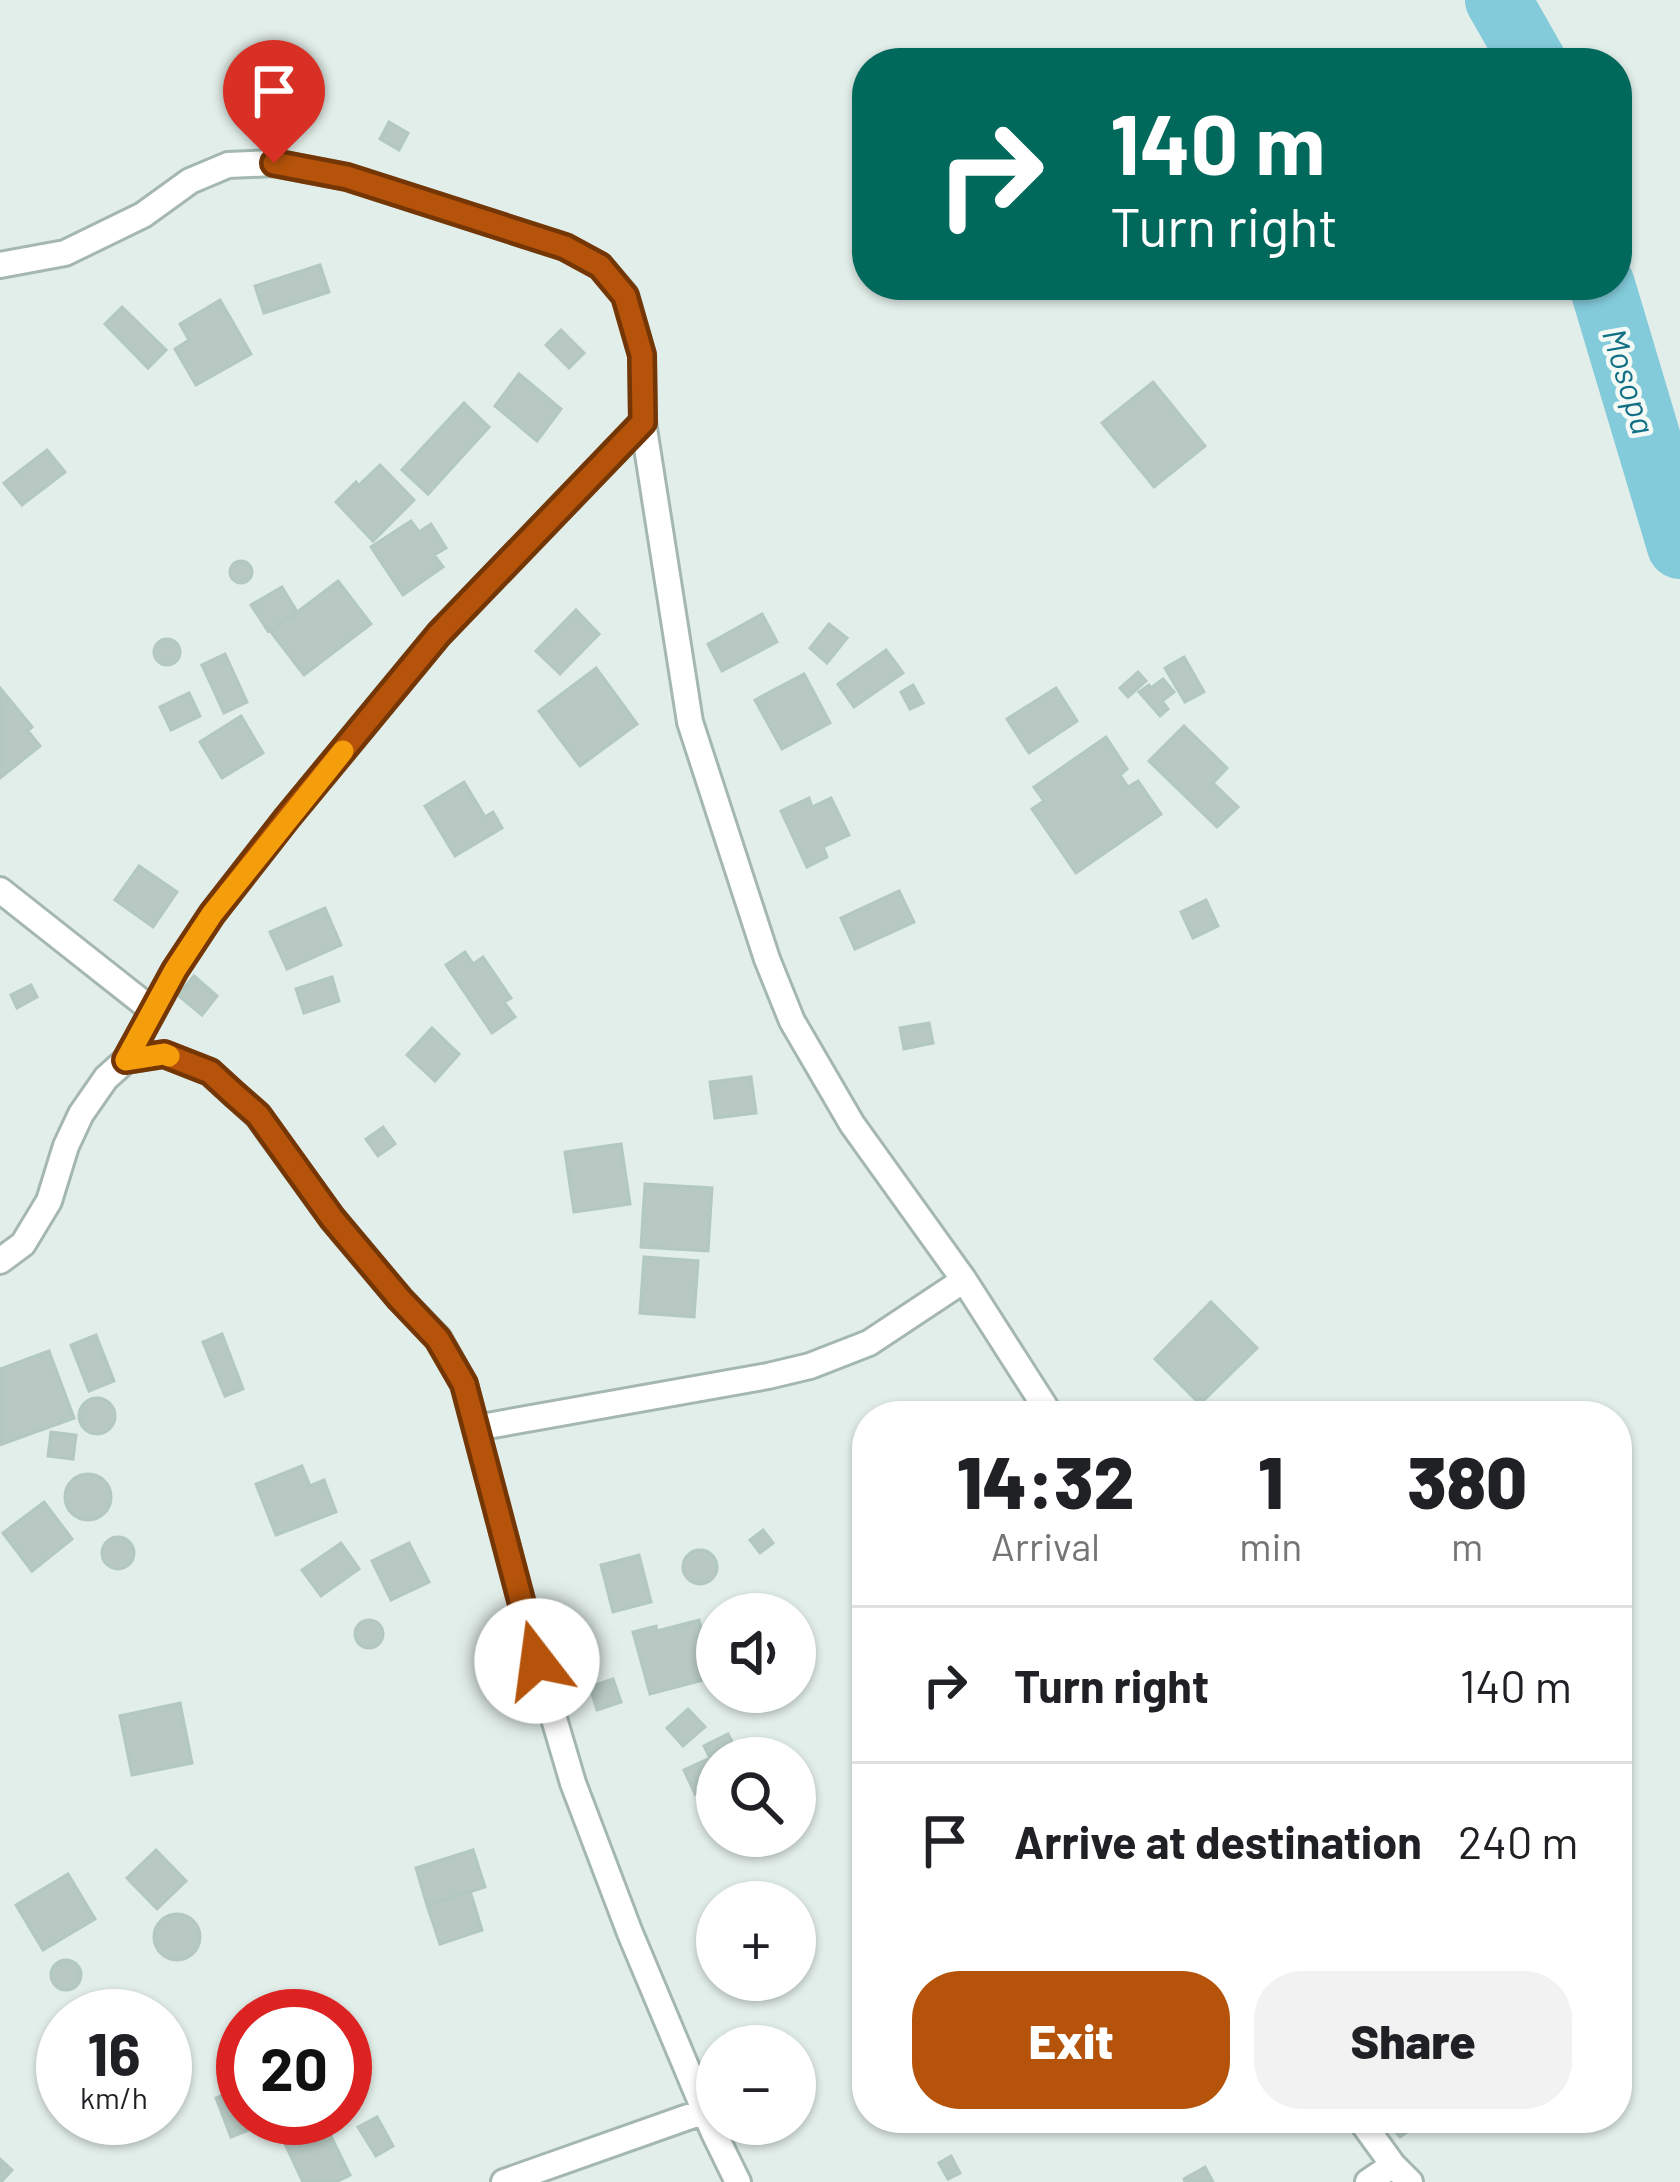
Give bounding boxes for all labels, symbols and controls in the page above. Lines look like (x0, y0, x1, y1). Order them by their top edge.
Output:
pin (223, 40, 325, 163)
icon: arrive (241, 58, 307, 124)
text: 140 m (1110, 91, 1325, 192)
icon: right (912, 96, 1068, 252)
text: Turn right (1110, 193, 1338, 258)
water label: Mosopa (1595, 323, 1665, 439)
text: 14:32 (957, 1437, 1134, 1523)
text: 1 (1258, 1437, 1284, 1523)
text: 380 (1407, 1437, 1527, 1523)
text: Arrival (991, 1522, 1100, 1569)
text: min (1239, 1522, 1302, 1569)
text: m (1451, 1522, 1483, 1569)
map controls (696, 1593, 816, 2145)
button: sound (696, 1593, 816, 1713)
position arrow (474, 1598, 600, 1724)
icon: right (912, 1652, 978, 1718)
text: Turn right (1014, 1658, 1209, 1712)
text: 140 m (1460, 1658, 1572, 1712)
button: search (696, 1737, 816, 1857)
icon: arrive (912, 1808, 978, 1874)
text: Arrive at destination (1014, 1814, 1422, 1868)
text: 240 m (1458, 1814, 1579, 1868)
button: + (696, 1881, 816, 2001)
button: Exit (912, 1971, 1230, 2109)
button: Share (1254, 1971, 1572, 2109)
speed limit sign: 20 (216, 1989, 372, 2145)
text: 16 (87, 2016, 141, 2088)
button: − (696, 2025, 816, 2145)
text: km/h (80, 2079, 148, 2115)

